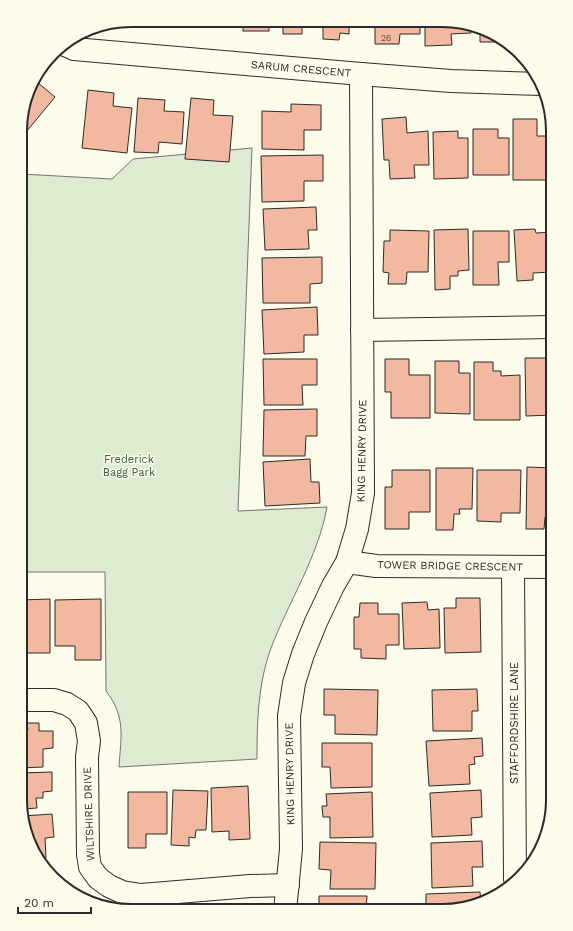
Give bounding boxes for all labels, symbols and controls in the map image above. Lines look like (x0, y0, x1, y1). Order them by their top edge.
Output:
house number: 26 (381, 33, 391, 43)
street label: SARUM CRESCENT (250, 58, 352, 80)
street label: KING HENRY DRIVE (355, 400, 369, 502)
park label: Frederick Bagg Park (103, 453, 155, 479)
street label: TOWER BRIDGE CRESCENT (377, 558, 523, 574)
street label: STAFFORDSHIRE LANE (508, 662, 521, 784)
street label: KING HENRY DRIVE (283, 723, 297, 825)
street label: WILTSHIRE DRIVE (81, 767, 97, 861)
scale bar (18, 889, 91, 915)
text: 20 m (24, 896, 54, 910)

